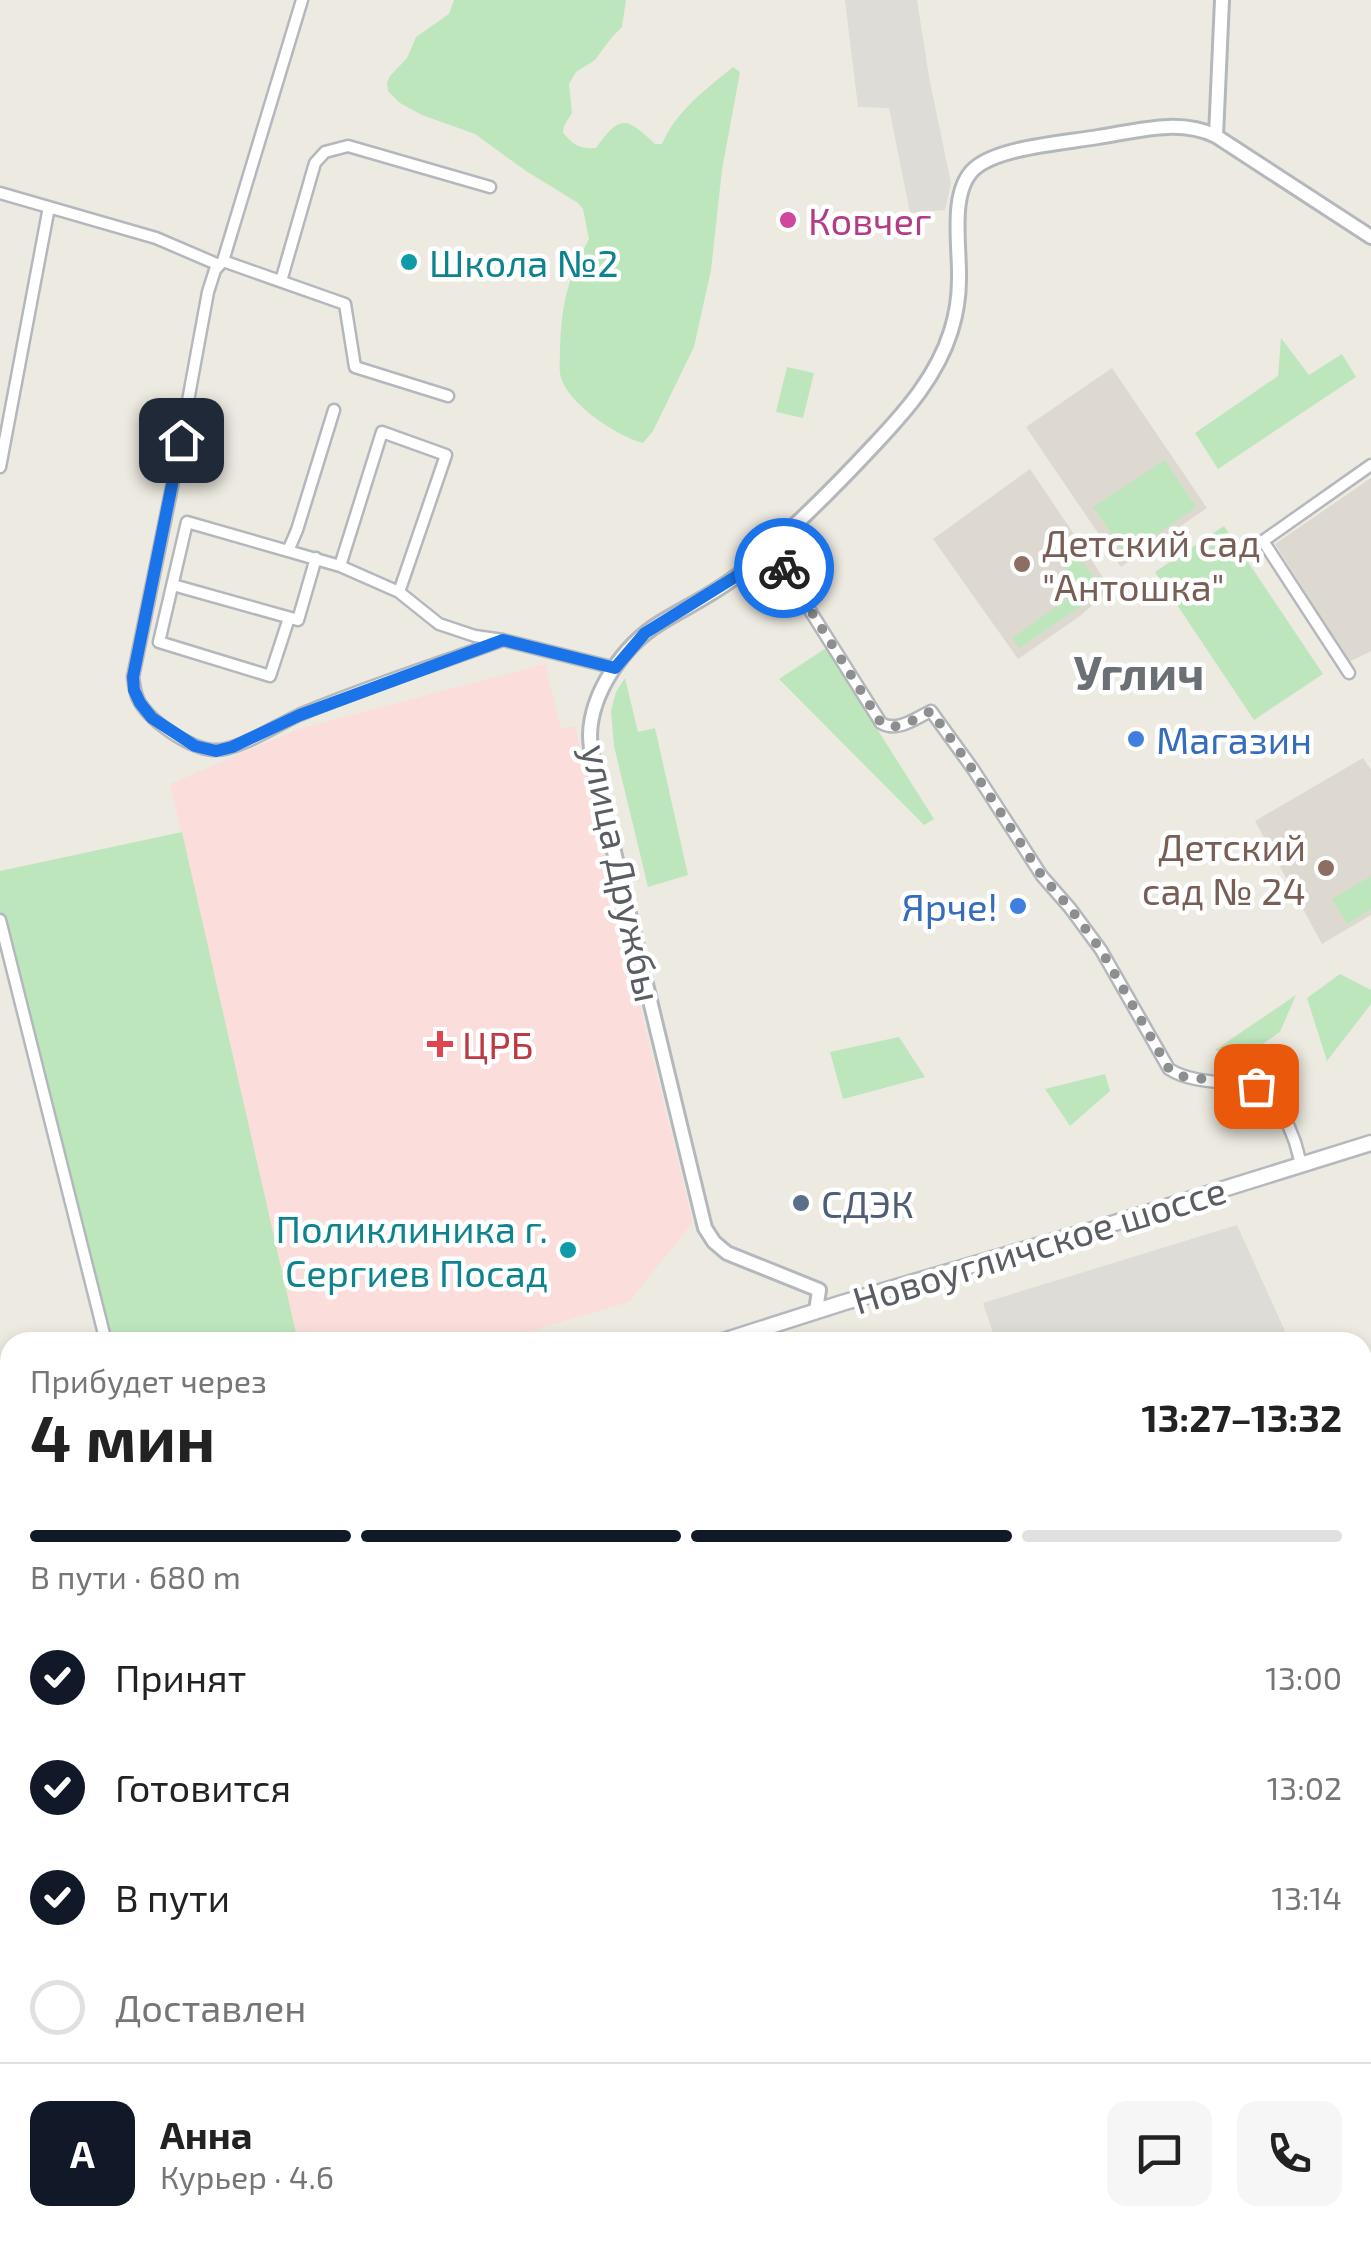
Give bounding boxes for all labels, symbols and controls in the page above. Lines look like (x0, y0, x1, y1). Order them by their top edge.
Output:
place label: Ковчег (808, 197, 932, 243)
marker: Ковчег (777, 209, 799, 231)
place label: Школа №2 (429, 239, 619, 285)
marker: Школа №2 (398, 251, 420, 273)
pin (139, 398, 224, 483)
icon: home (154, 413, 209, 468)
courier (734, 518, 834, 618)
place label: Детский сад "Антошка" (1042, 519, 1261, 609)
icon: bike (757, 541, 812, 596)
marker: Детский сад "Антошка" (1011, 553, 1033, 575)
district label: Углич (1073, 642, 1205, 700)
place label: Магазин (1156, 716, 1312, 762)
marker: Магазин (1125, 728, 1147, 750)
street label: улица Дружбы (573, 740, 673, 1006)
place label: Детский сад № 24 (1142, 823, 1306, 913)
marker: Детский сад № 24 (1315, 857, 1337, 879)
place label: Ярче! (901, 883, 998, 929)
marker: Ярче! (1007, 895, 1029, 917)
place label: ЦРБ (462, 1021, 533, 1067)
marker: ЦРБ (427, 1031, 453, 1057)
pin (1214, 1044, 1299, 1129)
icon: bag (1229, 1059, 1284, 1114)
street label: Новоугличское шоссе (847, 1165, 1231, 1323)
place label: СДЭК (821, 1180, 914, 1226)
marker: СДЭК (790, 1192, 812, 1214)
place label: Поликлиника г. Сергиев Посад (276, 1205, 548, 1295)
marker: Поликлиника г. Сергиев Посад (557, 1239, 579, 1261)
text: Прибудет через (30, 1361, 267, 1399)
text: 13:27–13:32 (1141, 1394, 1342, 1440)
text: 4 мин (30, 1397, 215, 1475)
text: В пути · 680 m (30, 1557, 241, 1595)
icon: check (30, 1650, 85, 1705)
text: Принят (115, 1654, 246, 1700)
text: 13:00 (1265, 1658, 1342, 1696)
icon: check (30, 1760, 85, 1815)
text: Готовится (115, 1764, 291, 1810)
text: 13:02 (1267, 1768, 1342, 1806)
icon: check (30, 1870, 85, 1925)
text: В пути (115, 1874, 230, 1920)
text: 13:14 (1272, 1878, 1342, 1916)
text: Доставлен (115, 1984, 306, 2030)
button: chat (1107, 2101, 1212, 2206)
button: phone (1237, 2101, 1342, 2206)
text: Анна (160, 2111, 253, 2157)
text: А (70, 2130, 95, 2176)
text: Курьер · 4.6 (160, 2157, 334, 2195)

